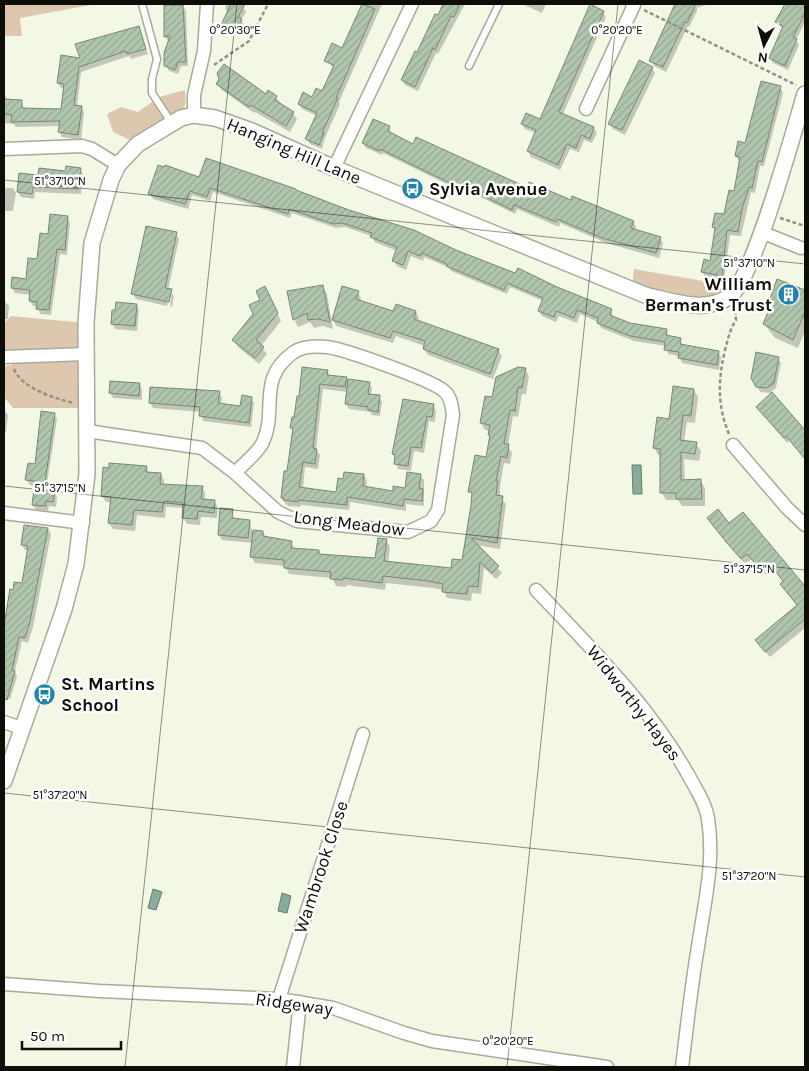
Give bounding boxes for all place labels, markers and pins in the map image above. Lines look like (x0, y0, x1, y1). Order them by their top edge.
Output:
bus stop icon: Sylvia Avenue (401, 177, 425, 201)
place label: Sylvia Avenue (429, 178, 547, 200)
place label: William Berman's Trust (645, 273, 772, 316)
building icon: William Berman's Trust (776, 282, 800, 306)
place label: St. Martins School (61, 673, 155, 716)
bus stop icon: St. Martins School (33, 682, 57, 706)

